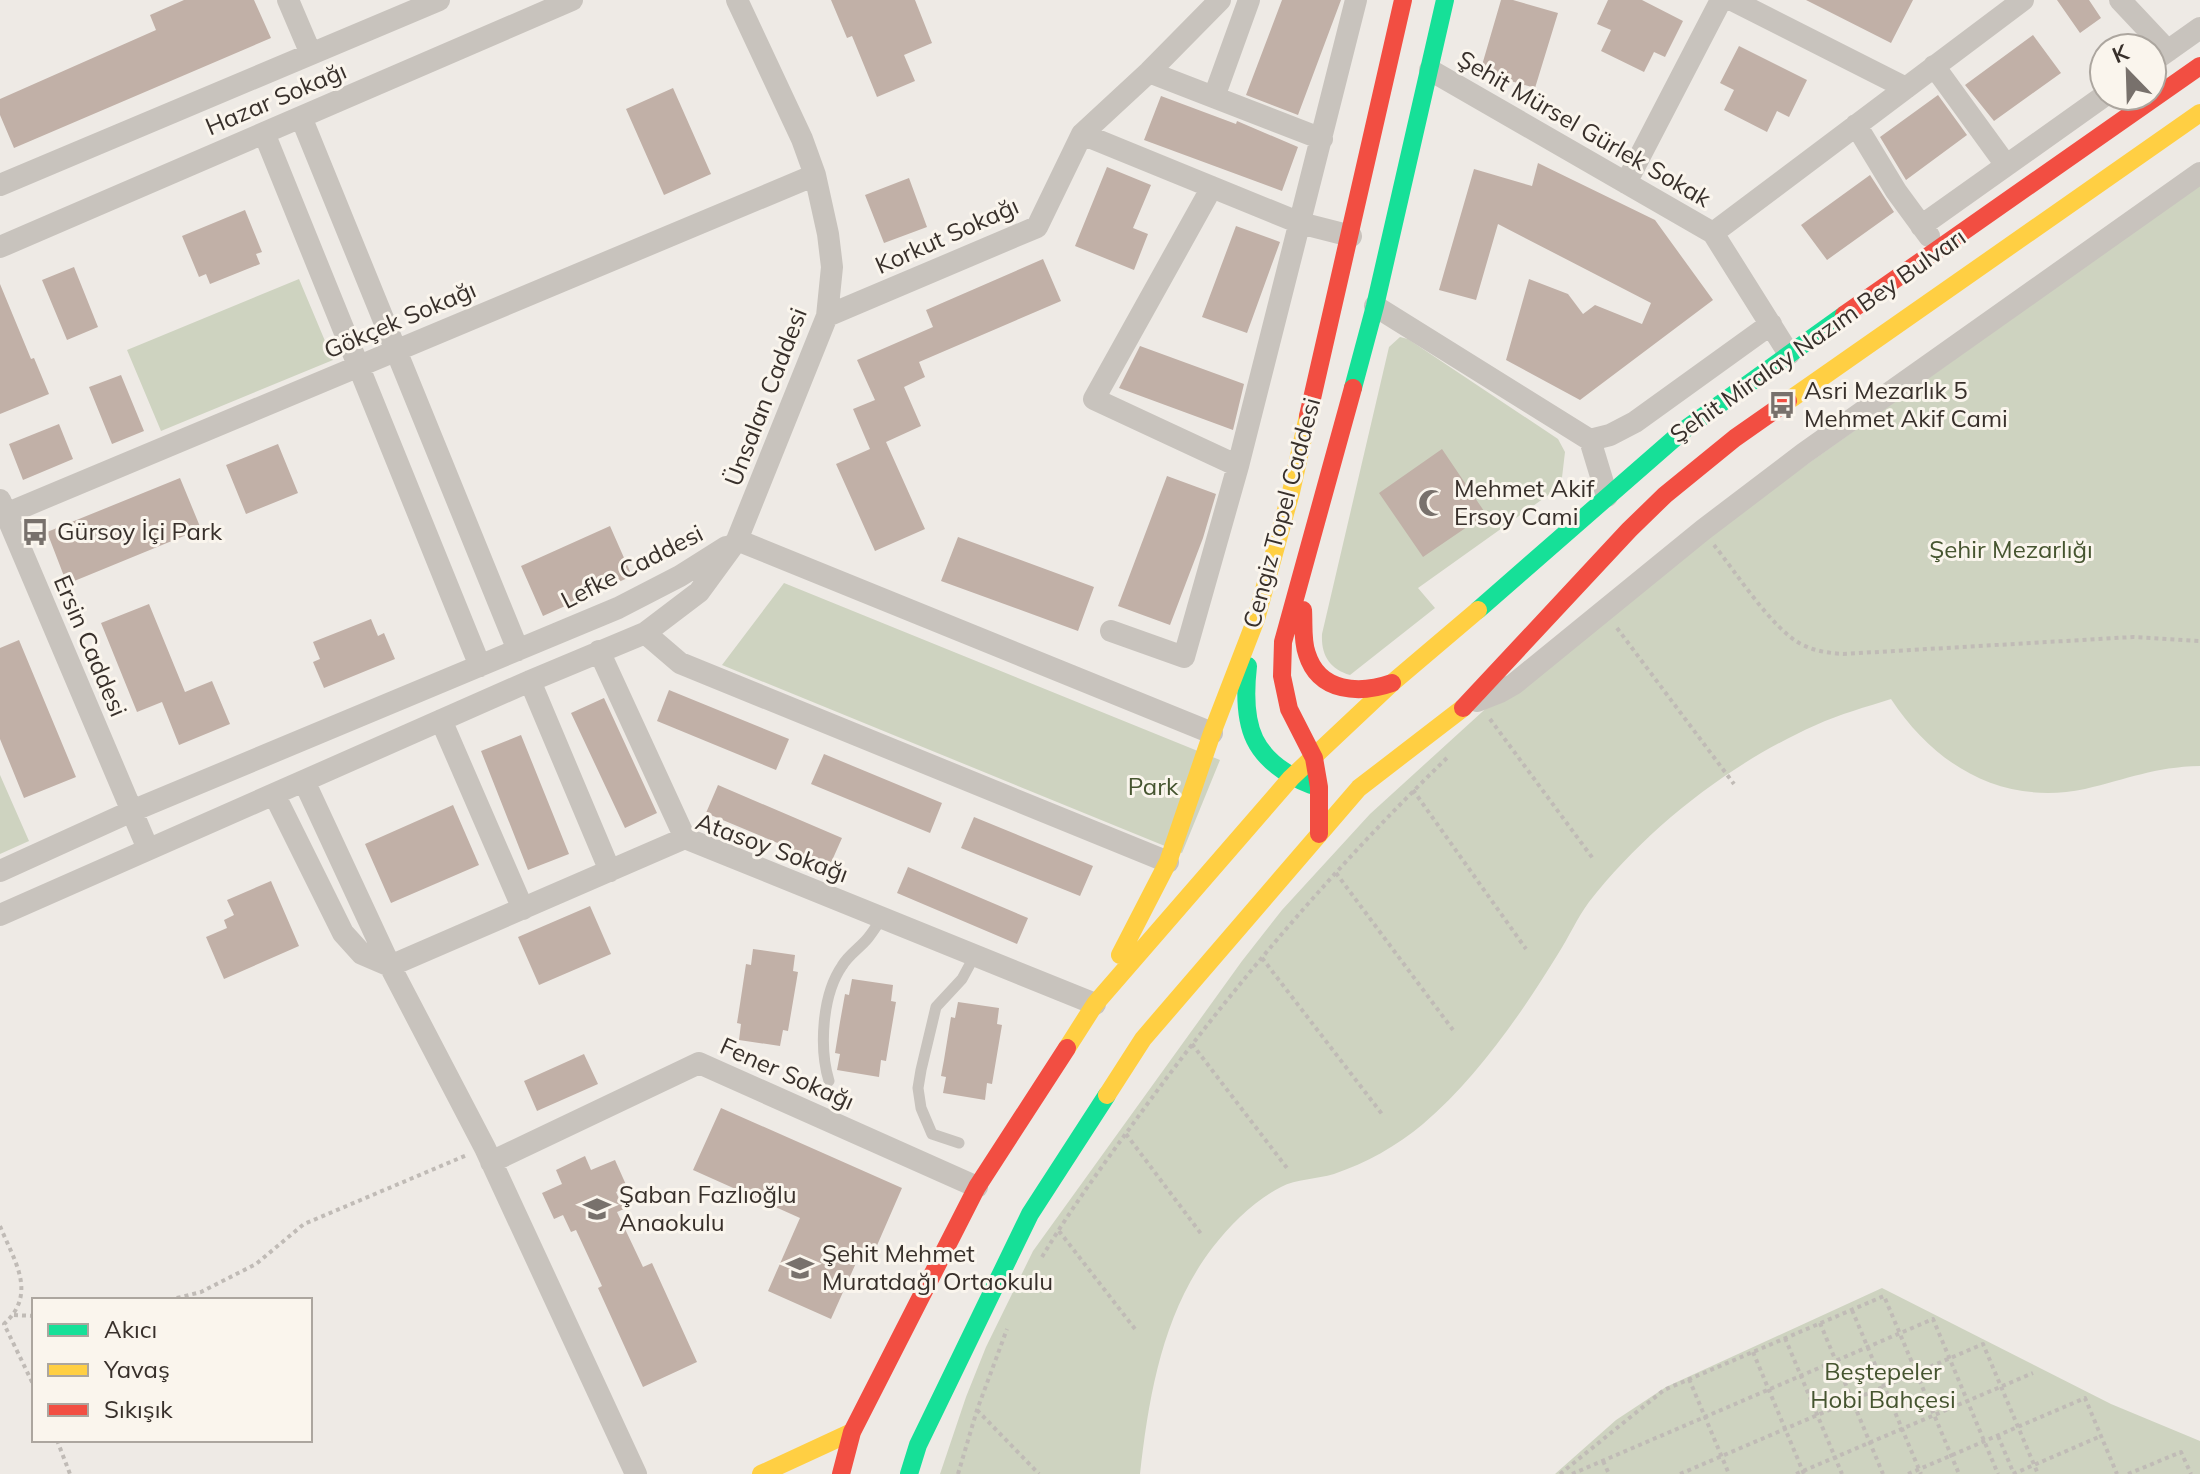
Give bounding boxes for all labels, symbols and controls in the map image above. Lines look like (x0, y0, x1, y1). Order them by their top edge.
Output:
north arrow (2088, 32, 2168, 112)
text: K (2108, 37, 2134, 69)
street label: Şehit Mürsel Gürlek Sokak (1452, 43, 1717, 213)
street label: Hazar Sokağı (201, 55, 351, 141)
street label: Korkut Sokağı (870, 190, 1023, 280)
street label: Şehit Miralay Nazım Bey Bulvarı (1664, 221, 1971, 449)
street label: Gökçek Sokağı (319, 274, 480, 365)
street label: Ünsalan Caddesi (717, 303, 813, 490)
place label: Asri Mezarlık 5 Mehmet Akif Cami (1804, 375, 2008, 433)
bus stop icon: Asri Mezarlık 5 Mehmet Akif Cami (1767, 390, 1797, 420)
street label: Cengiz Topel Caddesi (1236, 394, 1326, 631)
place label: Mehmet Akif Ersoy Cami (1454, 473, 1595, 531)
mosque icon: Mehmet Akif Ersoy Cami (1417, 488, 1447, 518)
place label: Gürsoy İçi Park (57, 516, 223, 546)
bus stop icon: Gürsoy İçi Park (20, 517, 50, 547)
street label: Lefke Caddesi (556, 517, 708, 615)
park label: Şehir Mezarlığı (1929, 534, 2093, 564)
street label: Ersin Caddesi (48, 570, 134, 721)
park label: Park (1128, 771, 1179, 801)
street label: Atasoy Sokağı (692, 806, 853, 889)
street label: Fener Sokağı (716, 1030, 859, 1116)
place label: Şaban Fazlıoğlu Anaokulu (619, 1179, 797, 1237)
school or university icon: Şaban Fazlıoğlu Anaokulu (582, 1194, 612, 1224)
place label: Şehit Mehmet Muratdağı Ortaokulu (822, 1238, 1053, 1296)
school or university icon: Şehit Mehmet Muratdağı Ortaokulu (785, 1253, 815, 1283)
legend (32, 1298, 312, 1442)
text: Akıcı (104, 1314, 157, 1344)
text: Yavaş (103, 1354, 170, 1384)
park label: Beştepeler Hobi Bahçesi (1810, 1356, 1956, 1414)
text: Sıkışık (104, 1394, 173, 1424)

